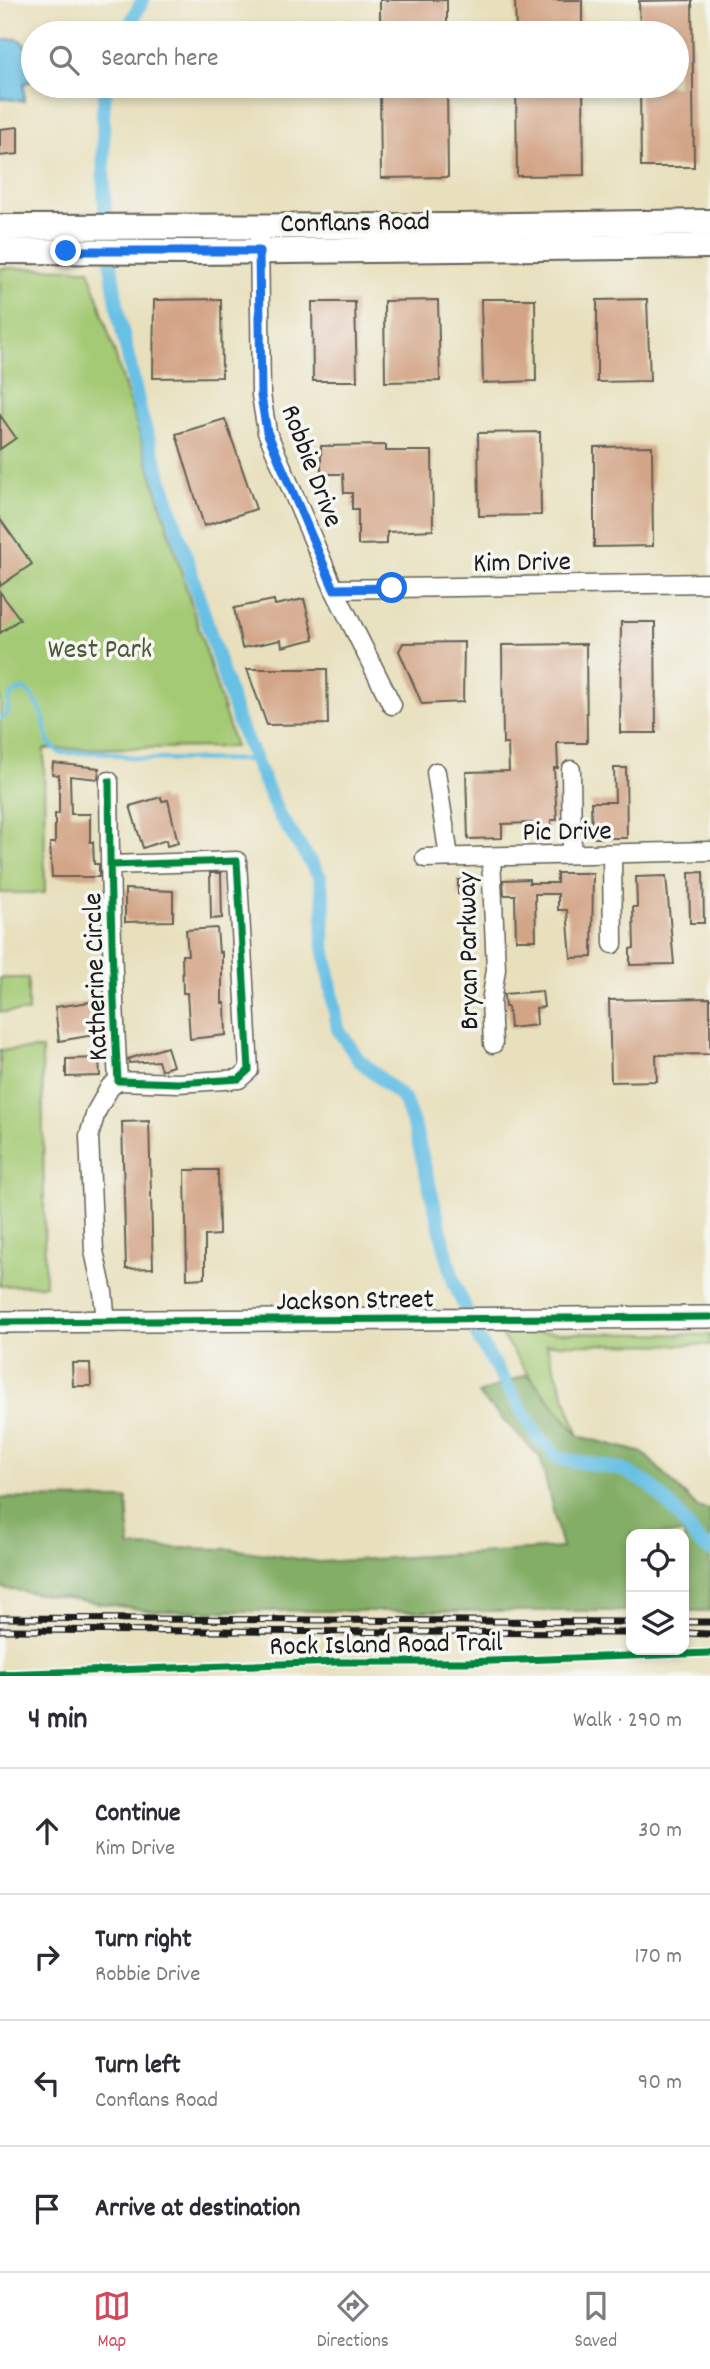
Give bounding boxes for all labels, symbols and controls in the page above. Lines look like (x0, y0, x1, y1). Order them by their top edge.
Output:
search box (21, 21, 689, 98)
icon: search (45, 41, 83, 79)
text: Search here (101, 41, 219, 78)
street label: Conflans Road (280, 204, 430, 246)
route end (50, 235, 81, 266)
street label: Robbie Drive (268, 400, 351, 534)
street label: Kim Drive (473, 544, 571, 586)
route start (376, 572, 407, 603)
park label: West Park (48, 632, 152, 672)
street label: Pic Drive (522, 813, 612, 855)
street label: Bryan Parkway (450, 871, 492, 1030)
street label: Katherine Circle (75, 892, 121, 1062)
street label: Jackson Street (276, 1282, 434, 1324)
map controls (626, 1529, 689, 1655)
button: locate (626, 1529, 689, 1592)
button: layers (626, 1592, 689, 1655)
street label: Rock Island Road Trail (269, 1625, 503, 1669)
text: 4 min (28, 1700, 87, 1743)
text: Walk · 290 m (573, 1705, 682, 1738)
text: Continue (95, 1796, 180, 1833)
icon: ahead (28, 1812, 66, 1850)
text: 30 m (638, 1815, 682, 1848)
text: Kim Drive (95, 1833, 175, 1866)
text: Turn right (95, 1922, 192, 1959)
icon: right (28, 1938, 66, 1976)
text: 170 m (635, 1941, 682, 1974)
text: Robbie Drive (95, 1959, 200, 1992)
text: Turn left (95, 2048, 181, 2085)
icon: left (28, 2064, 66, 2102)
text: 90 m (638, 2067, 682, 2100)
text: Conflans Road (95, 2085, 218, 2118)
icon: arrive (28, 2190, 66, 2228)
text: Arrive at destination (95, 2191, 300, 2228)
tab: Map (93, 2287, 131, 2356)
tab: Directions (317, 2287, 389, 2356)
tab: Saved (575, 2287, 617, 2356)

